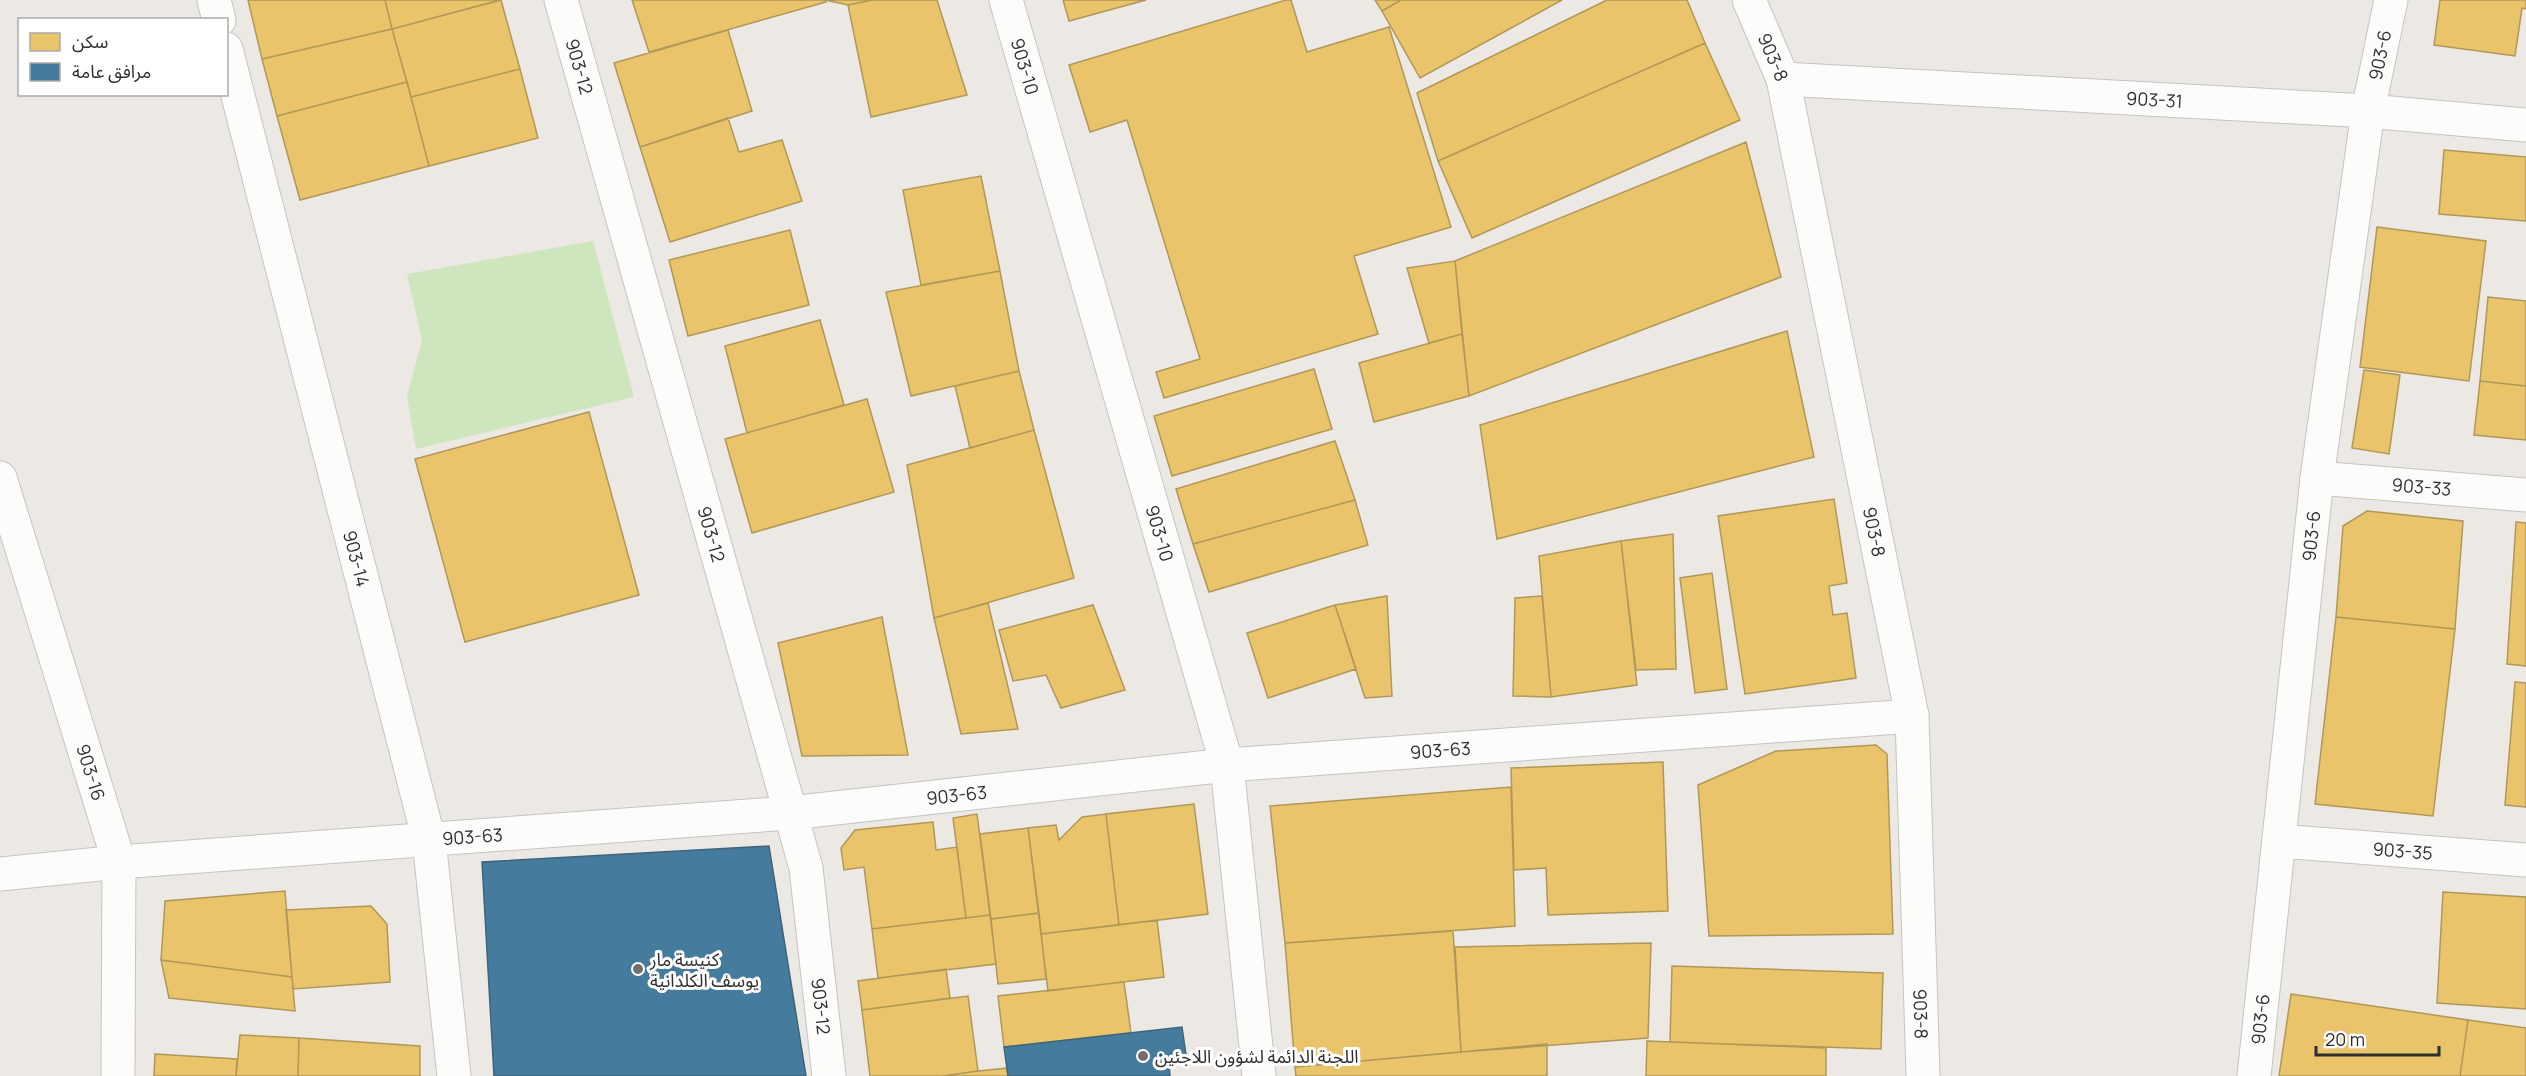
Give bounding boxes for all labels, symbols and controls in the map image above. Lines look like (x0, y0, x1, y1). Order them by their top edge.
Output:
legend (18, 18, 228, 96)
street label: 903-6 (2363, 28, 2397, 82)
text: سكن (72, 29, 108, 53)
street label: 903-8 (1753, 29, 1794, 85)
street label: 903-10 (1006, 35, 1045, 97)
street label: 903-12 (560, 36, 599, 97)
text: مرافق عامة (72, 59, 151, 83)
street label: 903-31 (2125, 86, 2183, 113)
street label: 903-33 (2391, 472, 2452, 501)
street label: 903-10 (1140, 502, 1180, 564)
street label: 903-12 (692, 503, 731, 565)
street label: 903-8 (1858, 505, 1891, 559)
street label: 903-6 (2296, 509, 2325, 563)
street label: 903-14 (338, 528, 376, 589)
street label: 903-63 (1409, 736, 1472, 764)
street label: 903-16 (71, 741, 111, 803)
street label: 903-63 (925, 779, 988, 810)
street label: 903-63 (441, 822, 504, 850)
street label: 903-35 (2372, 836, 2433, 865)
place label: كنيسة مار يوسف الكلدانية (649, 947, 759, 992)
marker: كنيسة مار يوسف الكلدانية (631, 962, 645, 976)
street label: 903-12 (806, 977, 836, 1036)
street label: 903-8 (1908, 988, 1934, 1039)
street label: 903-6 (2245, 993, 2275, 1046)
scale bar (2316, 1019, 2439, 1057)
text: 20 m (2325, 1027, 2365, 1051)
place label: اللجنة الدائمة لشؤون اللاجئين (1155, 1044, 1359, 1068)
marker: اللجنة الدائمة لشؤون اللاجئين (1136, 1049, 1150, 1063)

